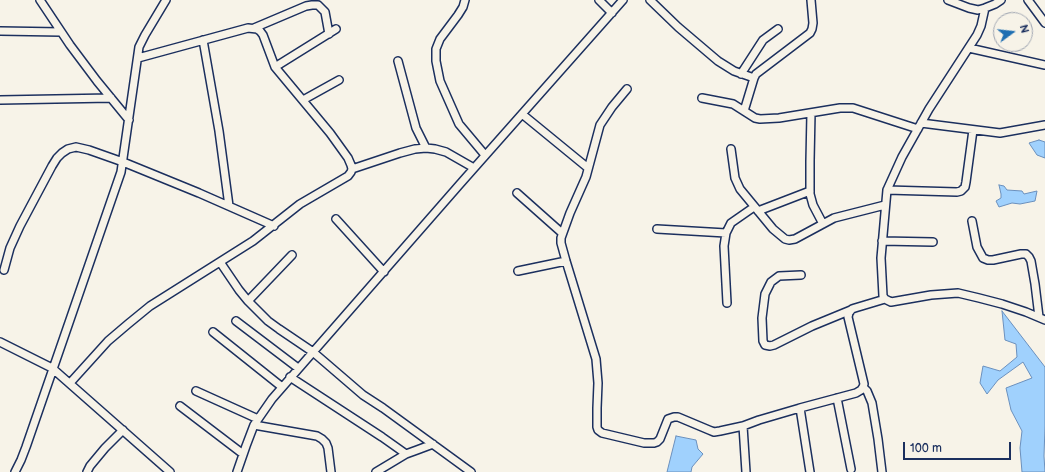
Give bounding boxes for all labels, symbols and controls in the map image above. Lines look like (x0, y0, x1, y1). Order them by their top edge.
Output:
north arrow (993, 12, 1033, 52)
text: N (1017, 23, 1031, 35)
scale bar (905, 434, 1013, 460)
text: 100 m (910, 441, 942, 456)

